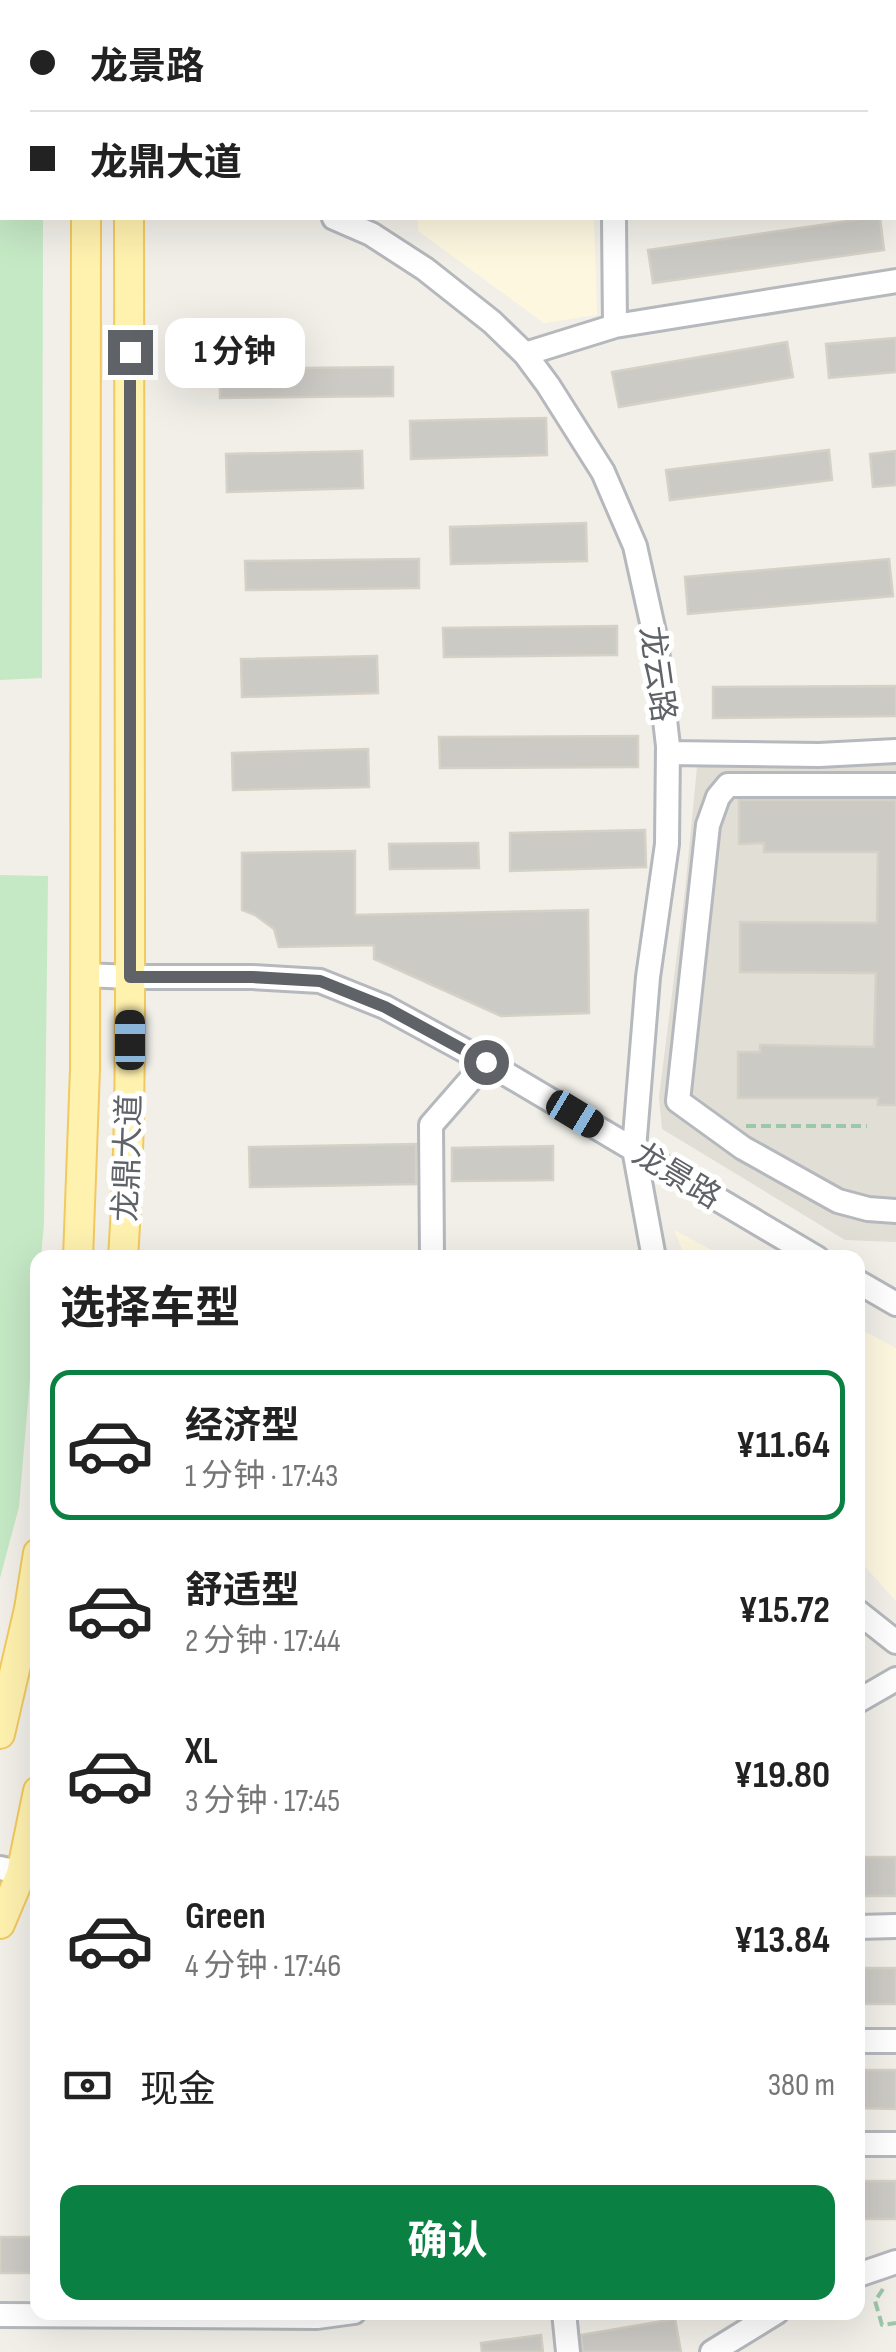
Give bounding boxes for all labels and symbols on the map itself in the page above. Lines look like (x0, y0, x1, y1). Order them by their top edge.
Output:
callout: 1 分钟 (165, 317, 305, 387)
route end (108, 330, 153, 375)
street label: 龙云路 (631, 624, 683, 724)
car (115, 1010, 145, 1070)
route start (464, 1040, 509, 1085)
car (542, 1086, 608, 1142)
street label: 龙鼎大道 (107, 1093, 150, 1223)
street label: 龙景路 (625, 1135, 727, 1218)

